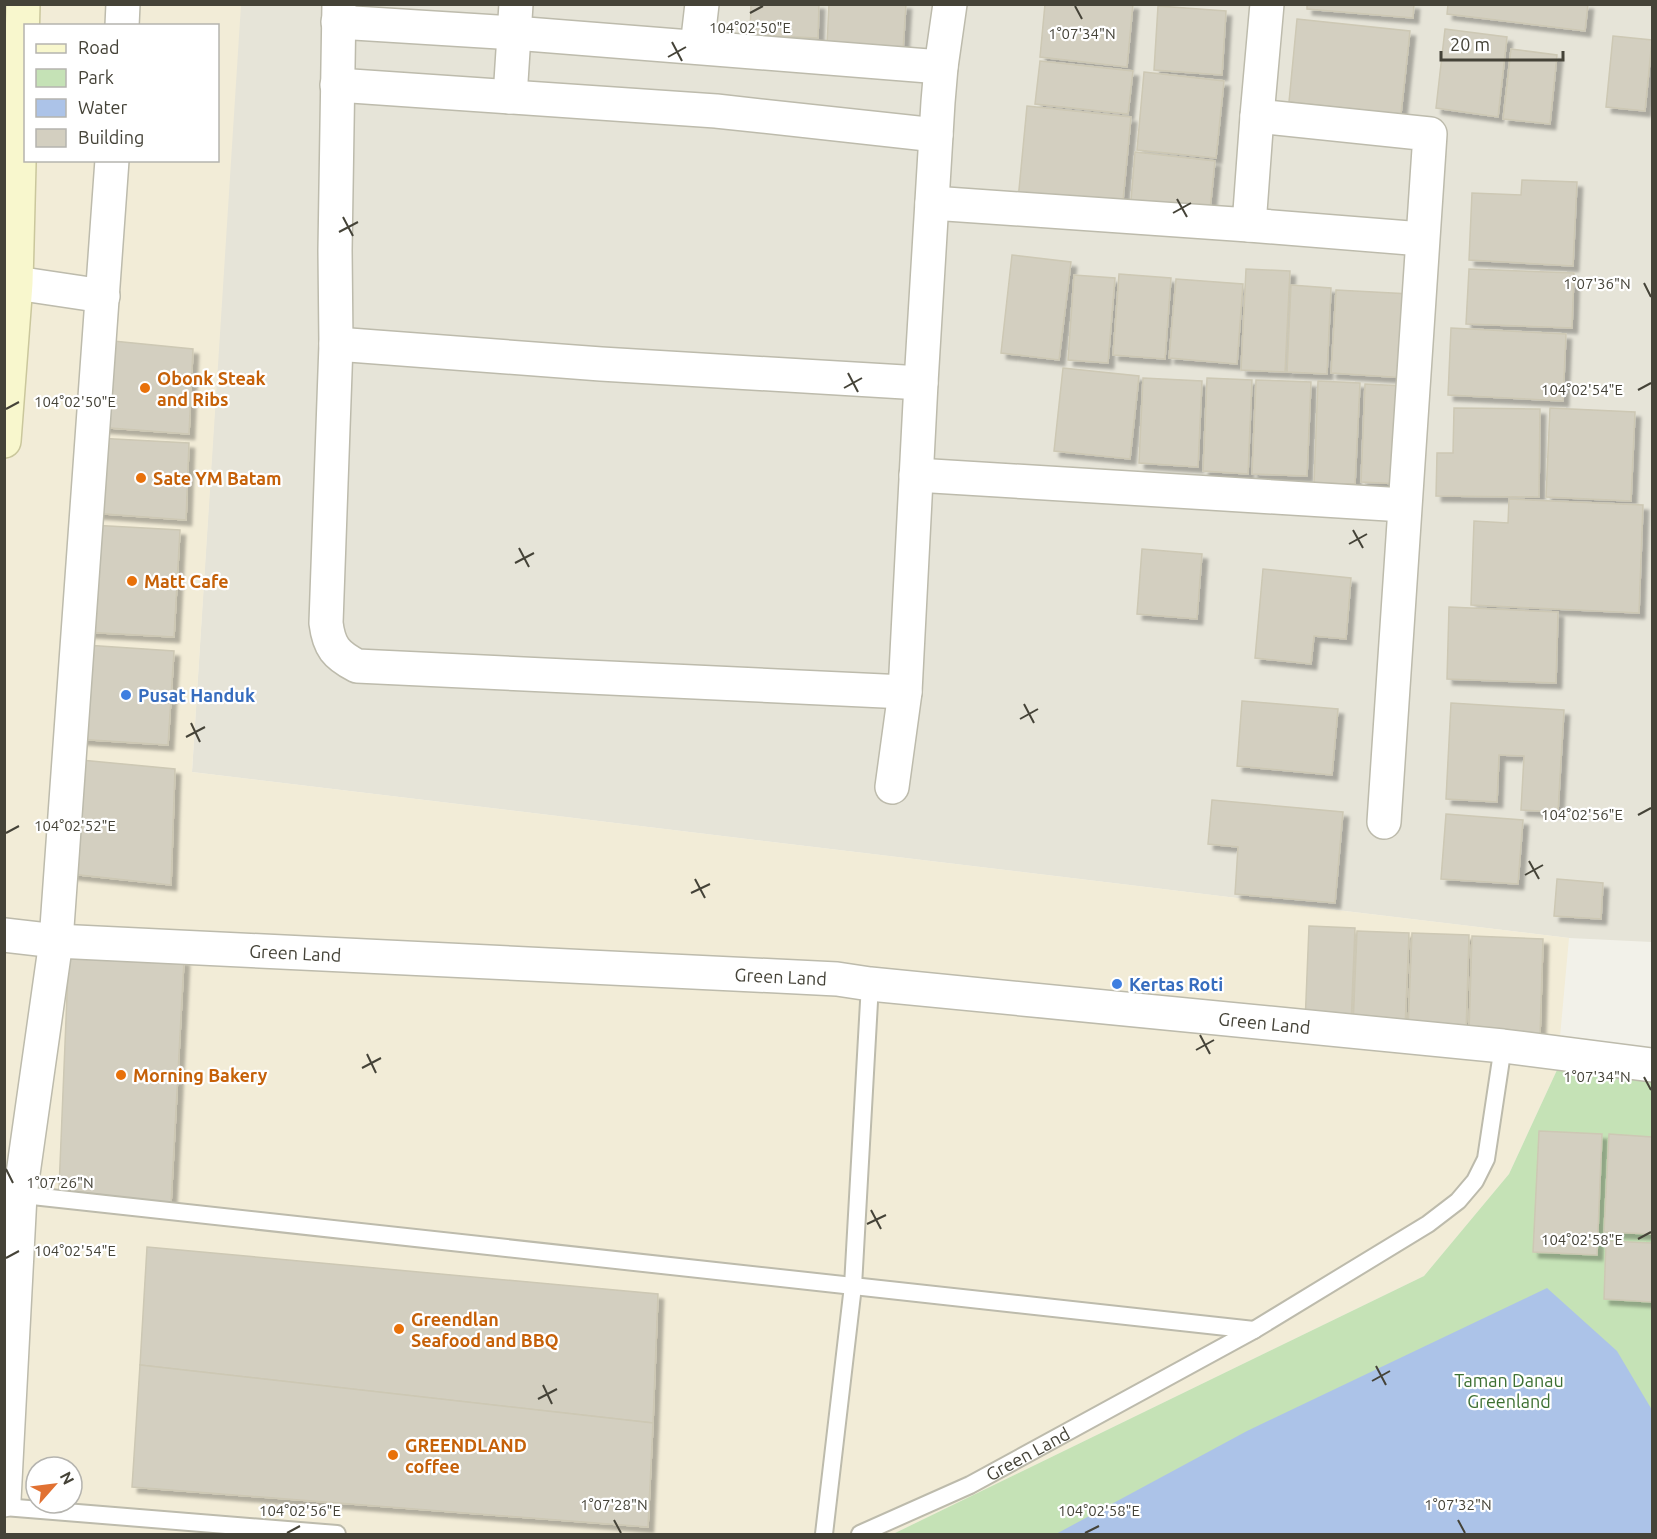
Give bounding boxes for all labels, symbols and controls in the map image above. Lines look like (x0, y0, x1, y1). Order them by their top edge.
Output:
text: 104°02'50"E (709, 19, 791, 36)
legend (24, 24, 219, 162)
scale bar (1441, 24, 1562, 62)
text: 1°07'34"N (1048, 25, 1116, 42)
text: 20 m (1450, 34, 1490, 54)
text: Road (78, 37, 120, 57)
text: Park (78, 67, 114, 87)
text: Water (78, 97, 128, 117)
text: Building (78, 127, 144, 147)
text: 1°07'36"N (1563, 275, 1631, 292)
place label: Obonk Steak and Ribs (157, 368, 266, 409)
marker: Obonk Steak and Ribs (138, 381, 152, 395)
text: 104°02'54"E (1541, 381, 1623, 398)
text: 104°02'50"E (34, 393, 116, 410)
place label: Sate YM Batam (153, 468, 282, 488)
marker: Sate YM Batam (134, 471, 148, 485)
place label: Matt Cafe (144, 571, 229, 591)
marker: Matt Cafe (125, 574, 139, 588)
place label: Pusat Handuk (138, 685, 255, 705)
marker: Pusat Handuk (119, 688, 133, 702)
text: 104°02'56"E (1541, 806, 1623, 823)
text: 104°02'52"E (34, 817, 116, 834)
street label: Green Land (249, 940, 342, 965)
street label: Green Land (734, 964, 827, 988)
place label: Kertas Roti (1129, 974, 1223, 994)
marker: Kertas Roti (1110, 977, 1124, 991)
street label: Green Land (1218, 1008, 1311, 1037)
place label: Morning Bakery (133, 1065, 268, 1085)
marker: Morning Bakery (114, 1068, 128, 1082)
text: 1°07'34"N (1563, 1068, 1631, 1085)
text: 1°07'26"N (26, 1174, 94, 1191)
text: 104°02'58"E (1541, 1231, 1623, 1248)
text: 104°02'54"E (34, 1242, 116, 1259)
place label: Greendlan Seafood and BBQ (411, 1309, 559, 1350)
marker: Greendlan Seafood and BBQ (392, 1322, 406, 1336)
park label: Taman Danau Greenland (1454, 1370, 1564, 1411)
street label: Green Land (982, 1423, 1073, 1484)
place label: GREENDLAND coffee (405, 1435, 527, 1476)
marker: GREENDLAND coffee (386, 1448, 400, 1462)
north arrow (24, 1455, 84, 1515)
text: N (56, 1468, 78, 1487)
text: 1°07'28"N (580, 1496, 648, 1513)
text: 1°07'32"N (1424, 1496, 1492, 1513)
text: 104°02'56"E (259, 1502, 341, 1519)
text: 104°02'58"E (1058, 1502, 1140, 1519)

